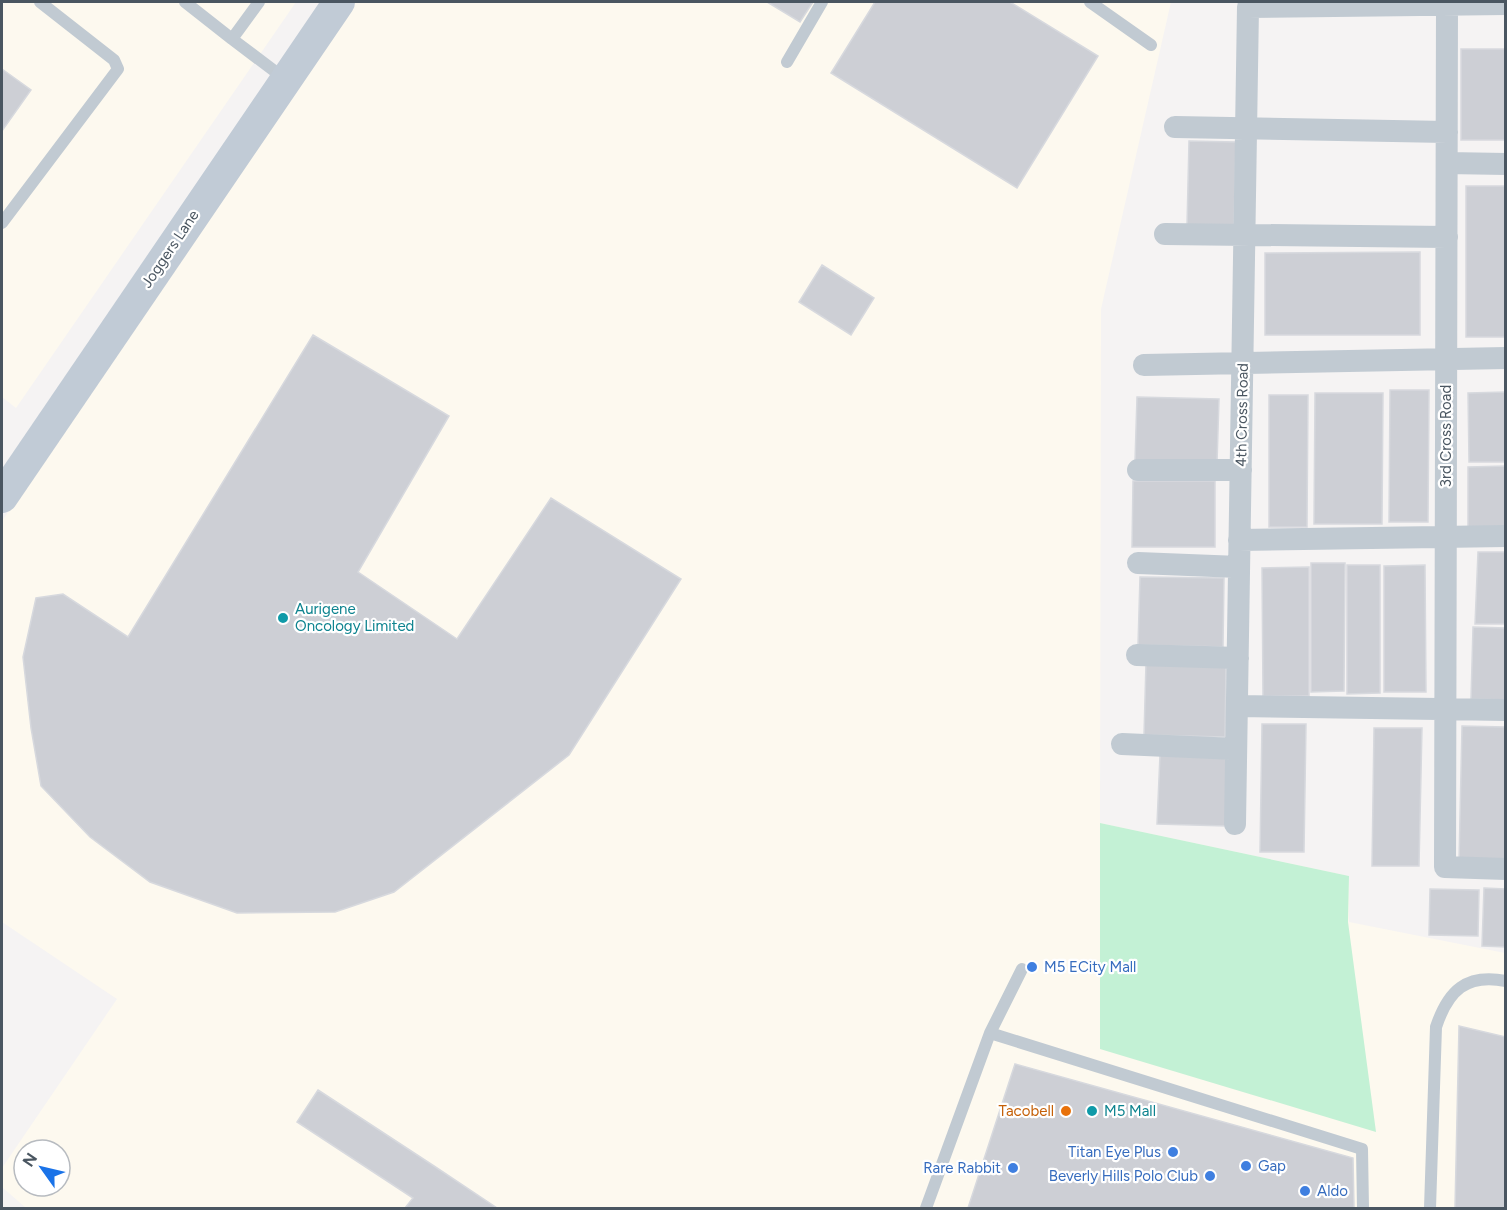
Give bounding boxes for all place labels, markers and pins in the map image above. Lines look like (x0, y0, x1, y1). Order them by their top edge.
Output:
place label: Aurigene Oncology Limited (295, 600, 414, 635)
marker: Aurigene Oncology Limited (276, 611, 290, 625)
place label: M5 ECity Mall (1044, 958, 1136, 976)
marker: M5 ECity Mall (1025, 960, 1039, 974)
place label: Tacobell (999, 1102, 1054, 1120)
place label: M5 Mall (1104, 1102, 1156, 1120)
marker: Tacobell (1059, 1104, 1073, 1118)
marker: M5 Mall (1085, 1104, 1099, 1118)
place label: Titan Eye Plus (1068, 1143, 1161, 1161)
marker: Titan Eye Plus (1166, 1145, 1180, 1159)
place label: Gap (1258, 1157, 1286, 1175)
place label: Rare Rabbit (923, 1159, 1001, 1177)
marker: Gap (1239, 1159, 1253, 1173)
marker: Rare Rabbit (1006, 1161, 1020, 1175)
place label: Beverly Hills Polo Club (1049, 1167, 1198, 1185)
marker: Beverly Hills Polo Club (1203, 1169, 1217, 1183)
place label: Aldo (1317, 1182, 1348, 1200)
marker: Aldo (1298, 1184, 1312, 1198)

